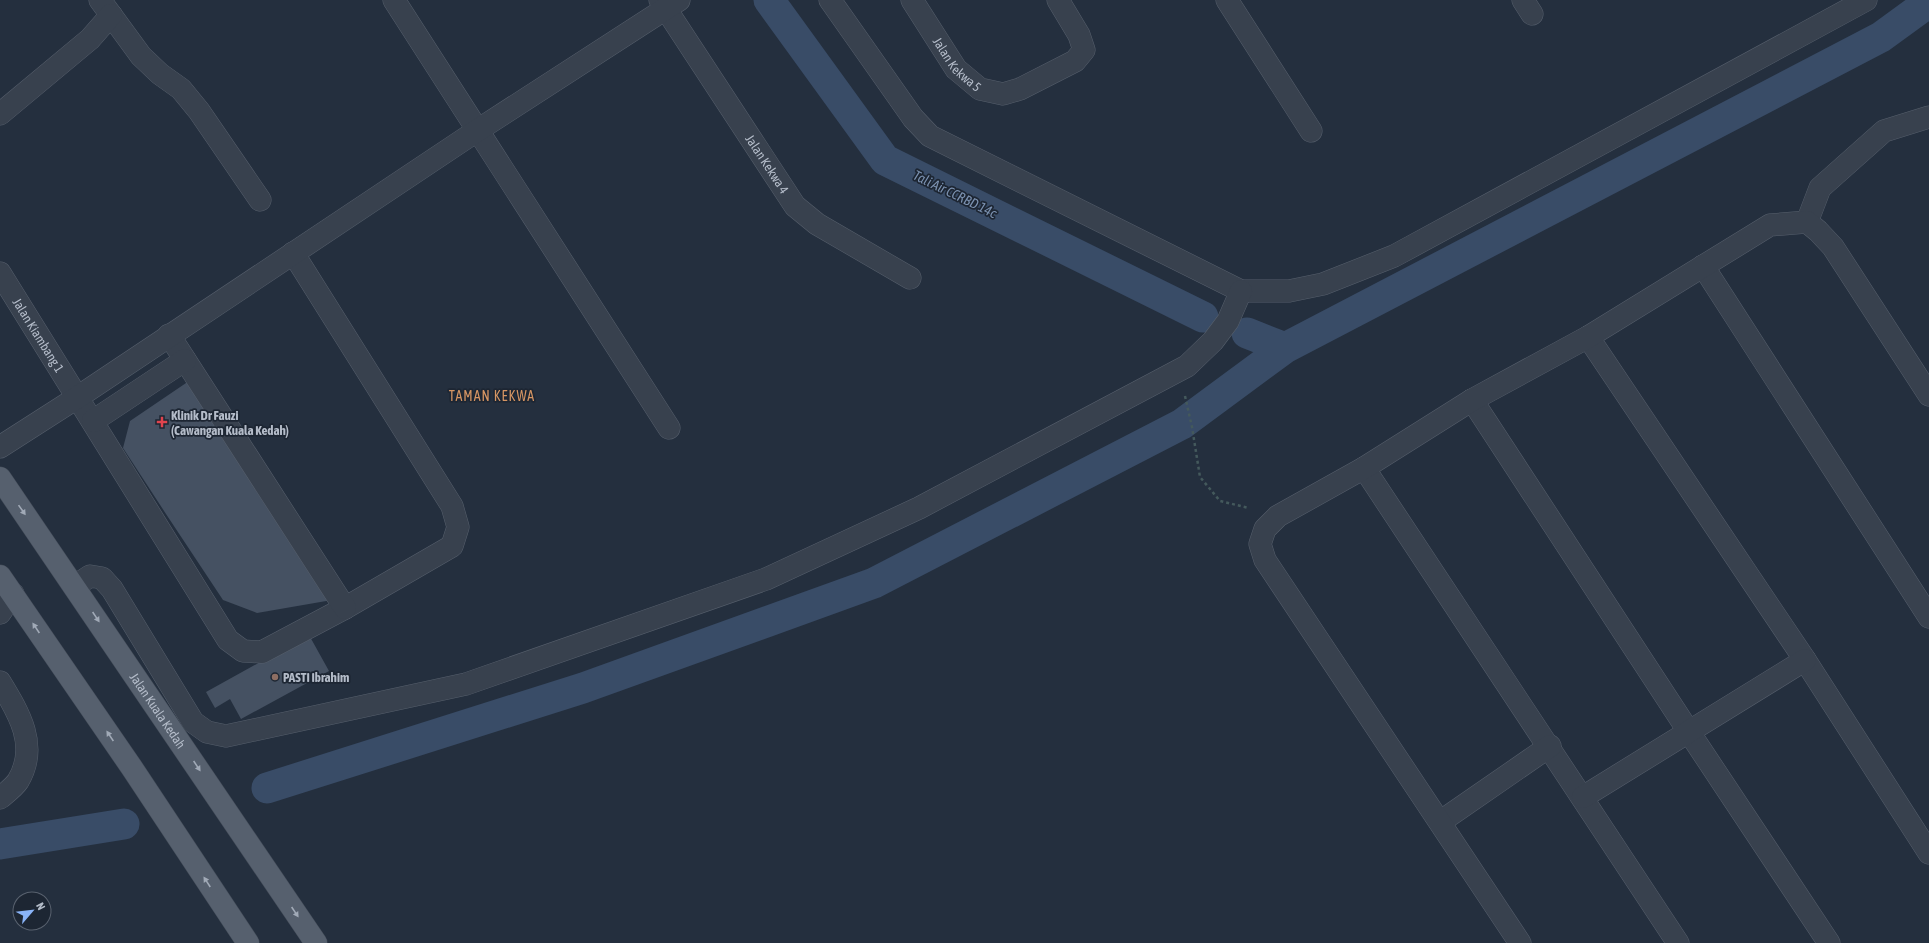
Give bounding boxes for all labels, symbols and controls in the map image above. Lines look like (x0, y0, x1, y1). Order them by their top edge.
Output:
street label: Jalan Kekwa 5 (930, 35, 984, 95)
street label: Jalan Kekwa 4 (742, 132, 792, 196)
water label: Tali Air CCRBD 14c (911, 167, 1000, 221)
street label: Jalan Kiambang 1 (9, 295, 67, 375)
district label: TAMAN KEKWA (449, 388, 535, 404)
place label: Klinik Dr Fauzi (Cawangan Kuala Kedah) (171, 408, 289, 438)
marker: Klinik Dr Fauzi (Cawangan Kuala Kedah) (156, 416, 168, 428)
one-way arrow (18, 504, 26, 515)
one-way arrow (92, 612, 100, 622)
one-way arrow (32, 623, 40, 633)
street label: Jalan Kuala Kedah (127, 670, 189, 751)
place label: PASTI Ibrahim (283, 670, 349, 685)
marker: PASTI Ibrahim (270, 672, 280, 682)
one-way arrow (106, 730, 114, 741)
one-way arrow (193, 761, 201, 772)
one-way arrow (203, 877, 211, 887)
north arrow (12, 891, 52, 931)
text: N (34, 901, 48, 912)
one-way arrow (291, 907, 299, 917)

